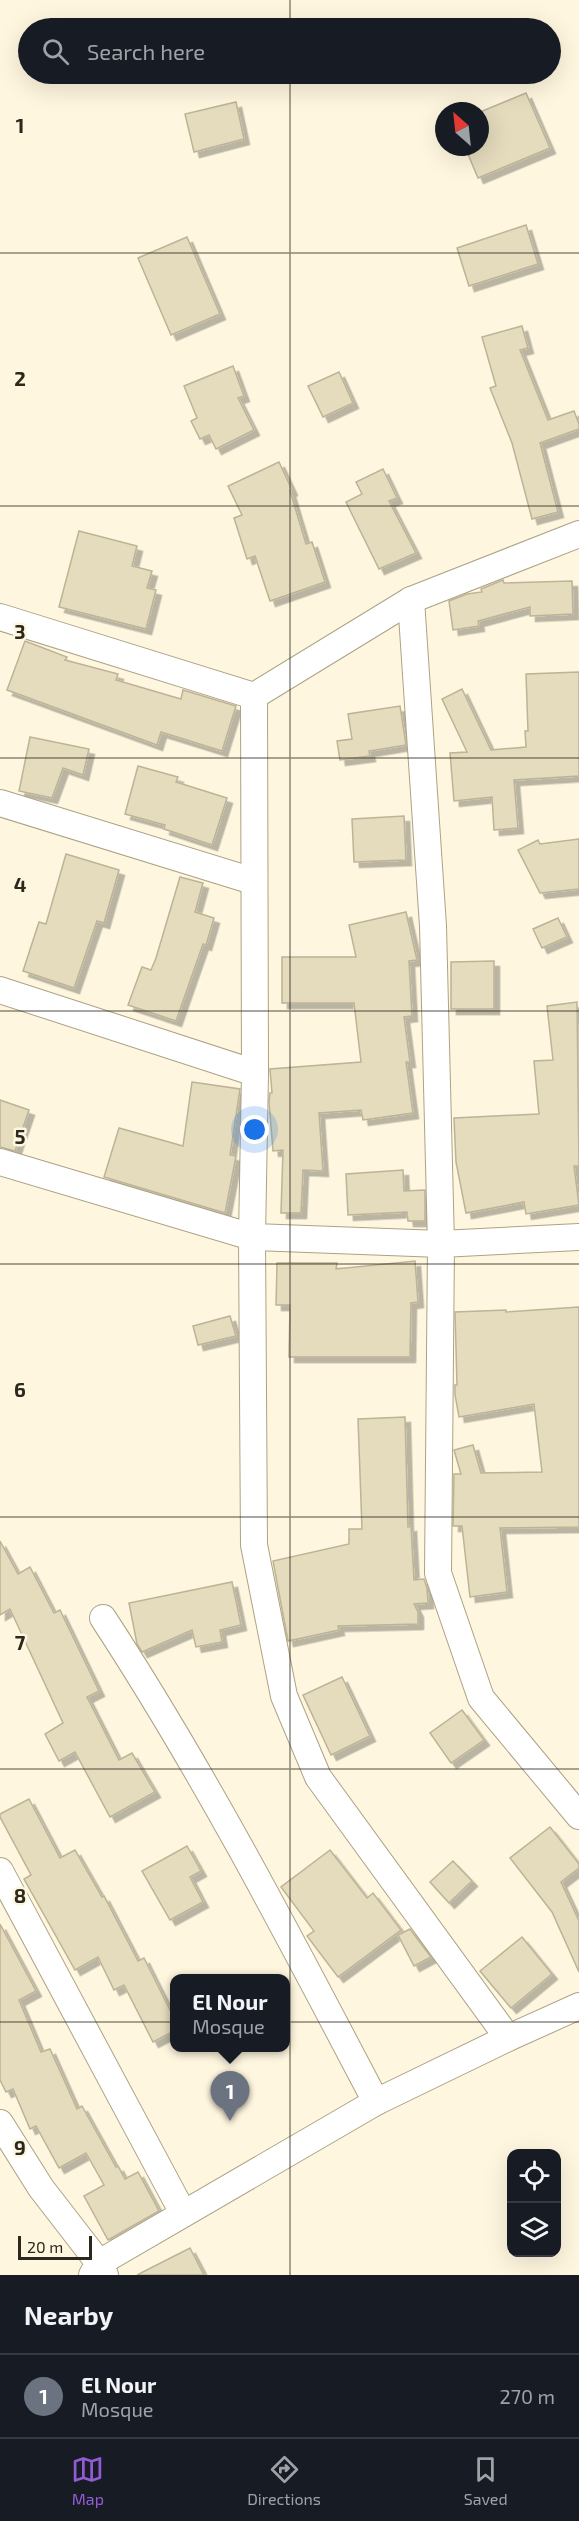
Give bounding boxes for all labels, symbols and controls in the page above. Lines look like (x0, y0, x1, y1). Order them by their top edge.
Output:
search box (18, 18, 561, 84)
icon: search (39, 35, 72, 68)
text: Search here (87, 38, 205, 64)
north arrow (435, 102, 489, 156)
text: 1 (16, 113, 24, 137)
text: 2 (14, 366, 26, 390)
text: 3 (14, 619, 26, 643)
text: 4 (14, 872, 27, 896)
your location (240, 1115, 269, 1144)
text: 5 (14, 1124, 26, 1148)
text: 6 (14, 1377, 26, 1401)
text: 7 (15, 1630, 26, 1654)
text: 8 (14, 1883, 26, 1907)
popup (170, 1974, 290, 2052)
text: El Nour (192, 1988, 268, 2014)
text: Mosque (192, 2014, 265, 2038)
pin: 1 (210, 2072, 250, 2121)
text: 9 (14, 2135, 26, 2159)
map controls (507, 2149, 561, 2257)
button: locate (507, 2149, 561, 2203)
button: layers (507, 2203, 561, 2257)
scale bar (18, 2233, 92, 2260)
text: 20 m (27, 2237, 63, 2256)
text: Nearby (24, 2299, 113, 2330)
text: El Nour (81, 2371, 157, 2397)
text: 1 (39, 2384, 48, 2408)
text: 270 m (499, 2384, 555, 2408)
text: Mosque (81, 2397, 154, 2421)
tab: Map (71, 2453, 104, 2508)
tab: Directions (247, 2453, 321, 2508)
tab: Saved (464, 2453, 508, 2508)

